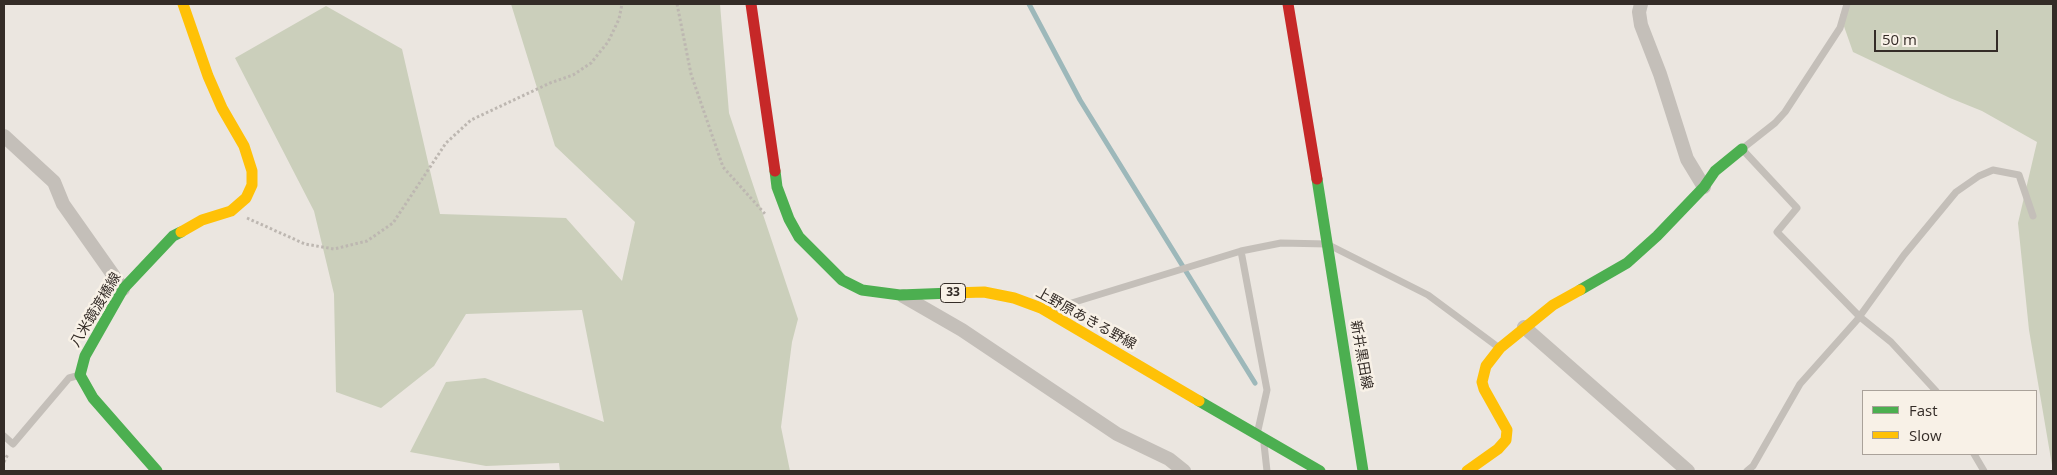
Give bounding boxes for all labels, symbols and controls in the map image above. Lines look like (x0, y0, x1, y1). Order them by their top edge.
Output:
scale bar (1877, 20, 2001, 52)
text: 50 m (1882, 29, 1917, 49)
street label: 八米鏡渡橋線 (67, 270, 125, 350)
road number: 33 (940, 284, 966, 302)
street label: 上野原あきる野線 (1033, 285, 1139, 353)
street label: 新井黒田線 (1347, 319, 1375, 391)
legend (1862, 390, 2037, 455)
text: Fast (1909, 400, 1938, 420)
text: Slow (1909, 425, 1942, 445)

